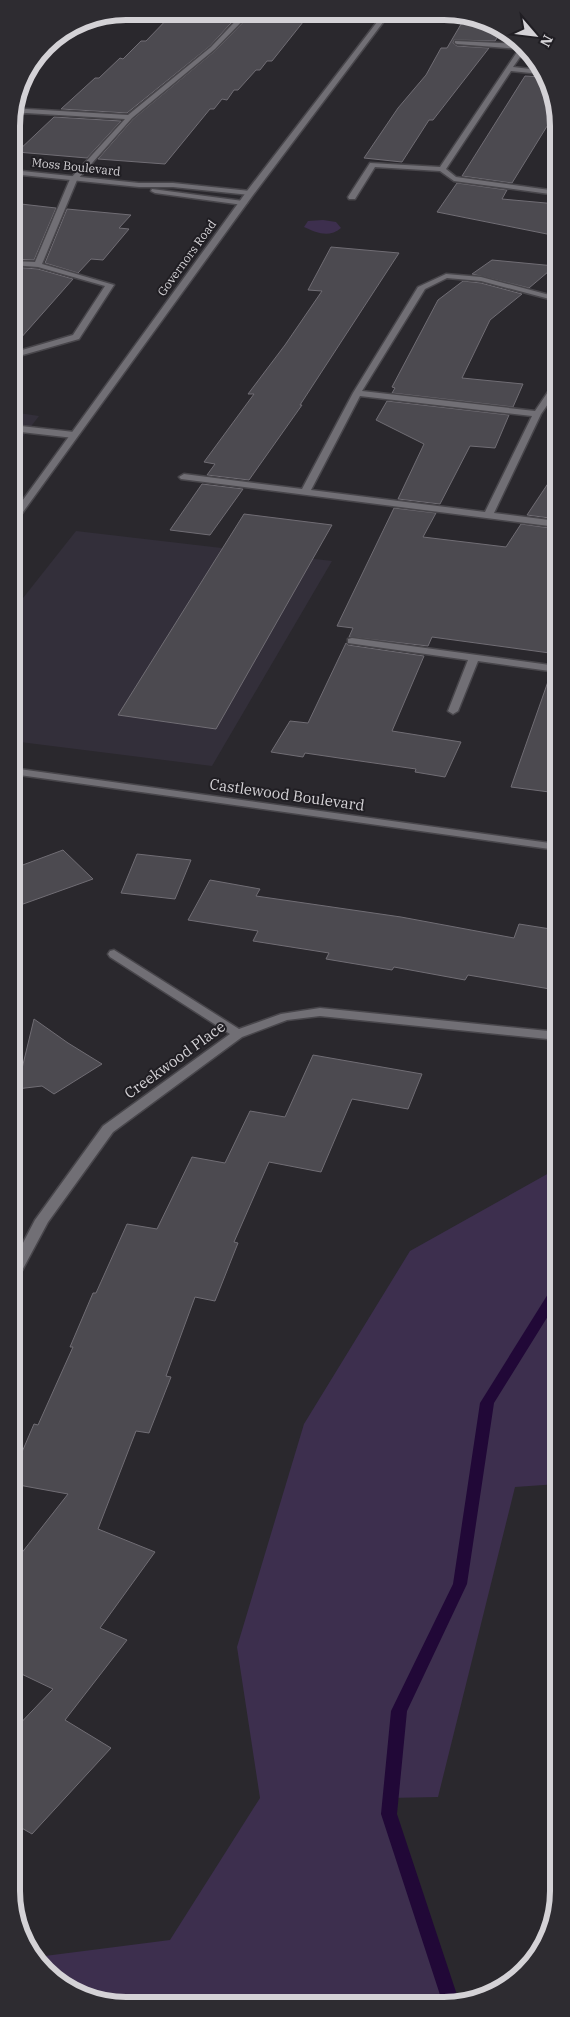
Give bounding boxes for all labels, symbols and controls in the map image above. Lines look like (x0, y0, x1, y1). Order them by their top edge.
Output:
north arrow (510, 10, 560, 60)
text: N (536, 32, 557, 50)
street label: Moss Boulevard (31, 154, 121, 179)
street label: Governors Road (154, 217, 219, 299)
street label: Castlewood Boulevard (208, 774, 366, 815)
street label: Creekwood Place (121, 1017, 229, 1103)

